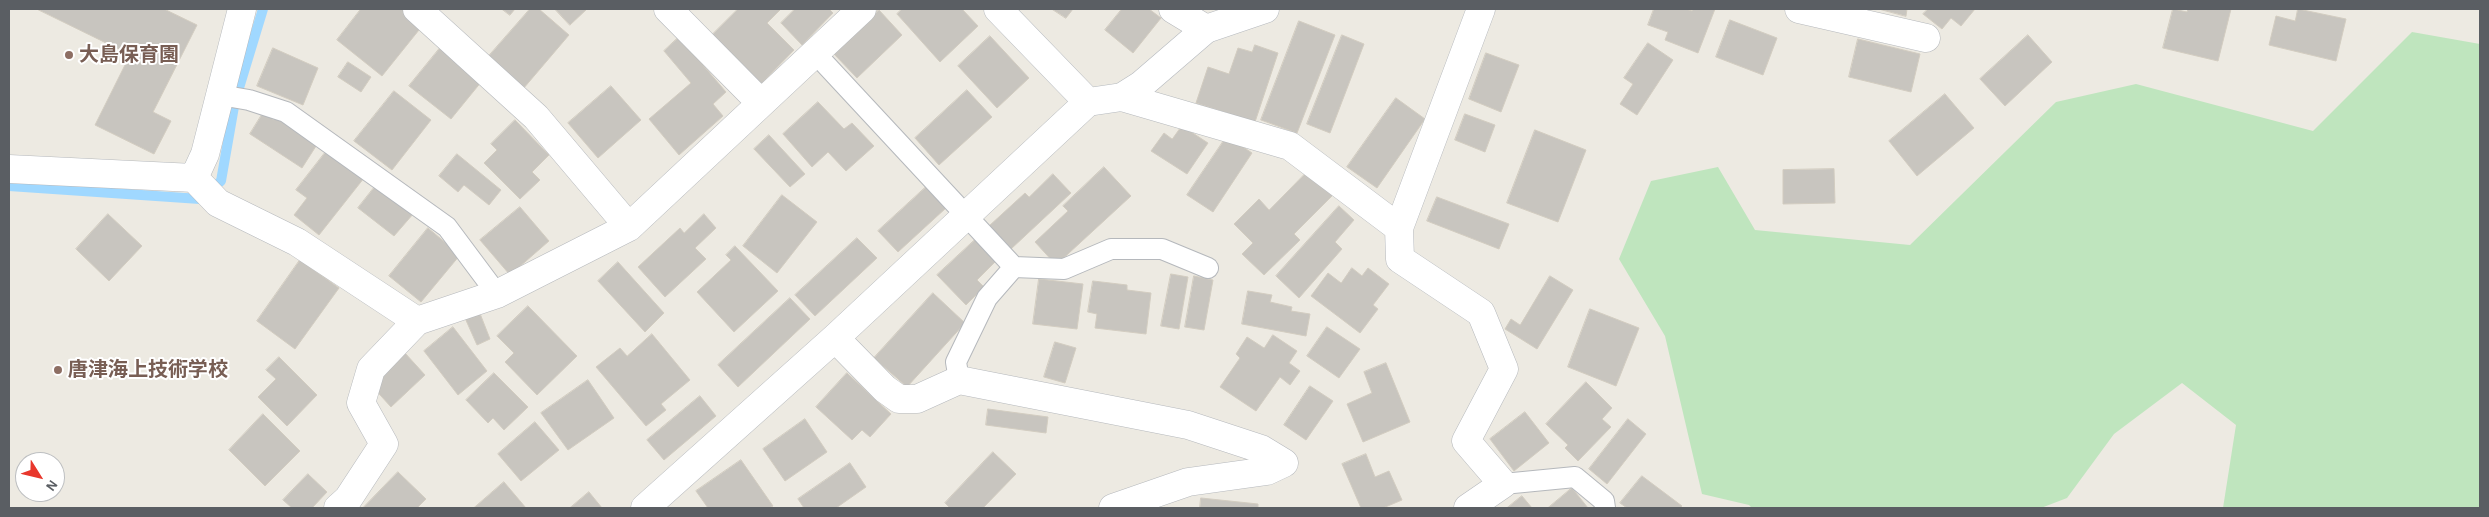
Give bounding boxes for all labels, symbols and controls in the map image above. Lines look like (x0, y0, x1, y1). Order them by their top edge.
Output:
place label: 大島保育園 (79, 43, 179, 67)
marker: 大島保育園 (63, 49, 75, 61)
place label: 唐津海上技術学校 (68, 358, 228, 382)
marker: 唐津海上技術学校 (52, 364, 64, 376)
north arrow (15, 452, 65, 502)
text: N (43, 477, 60, 493)

